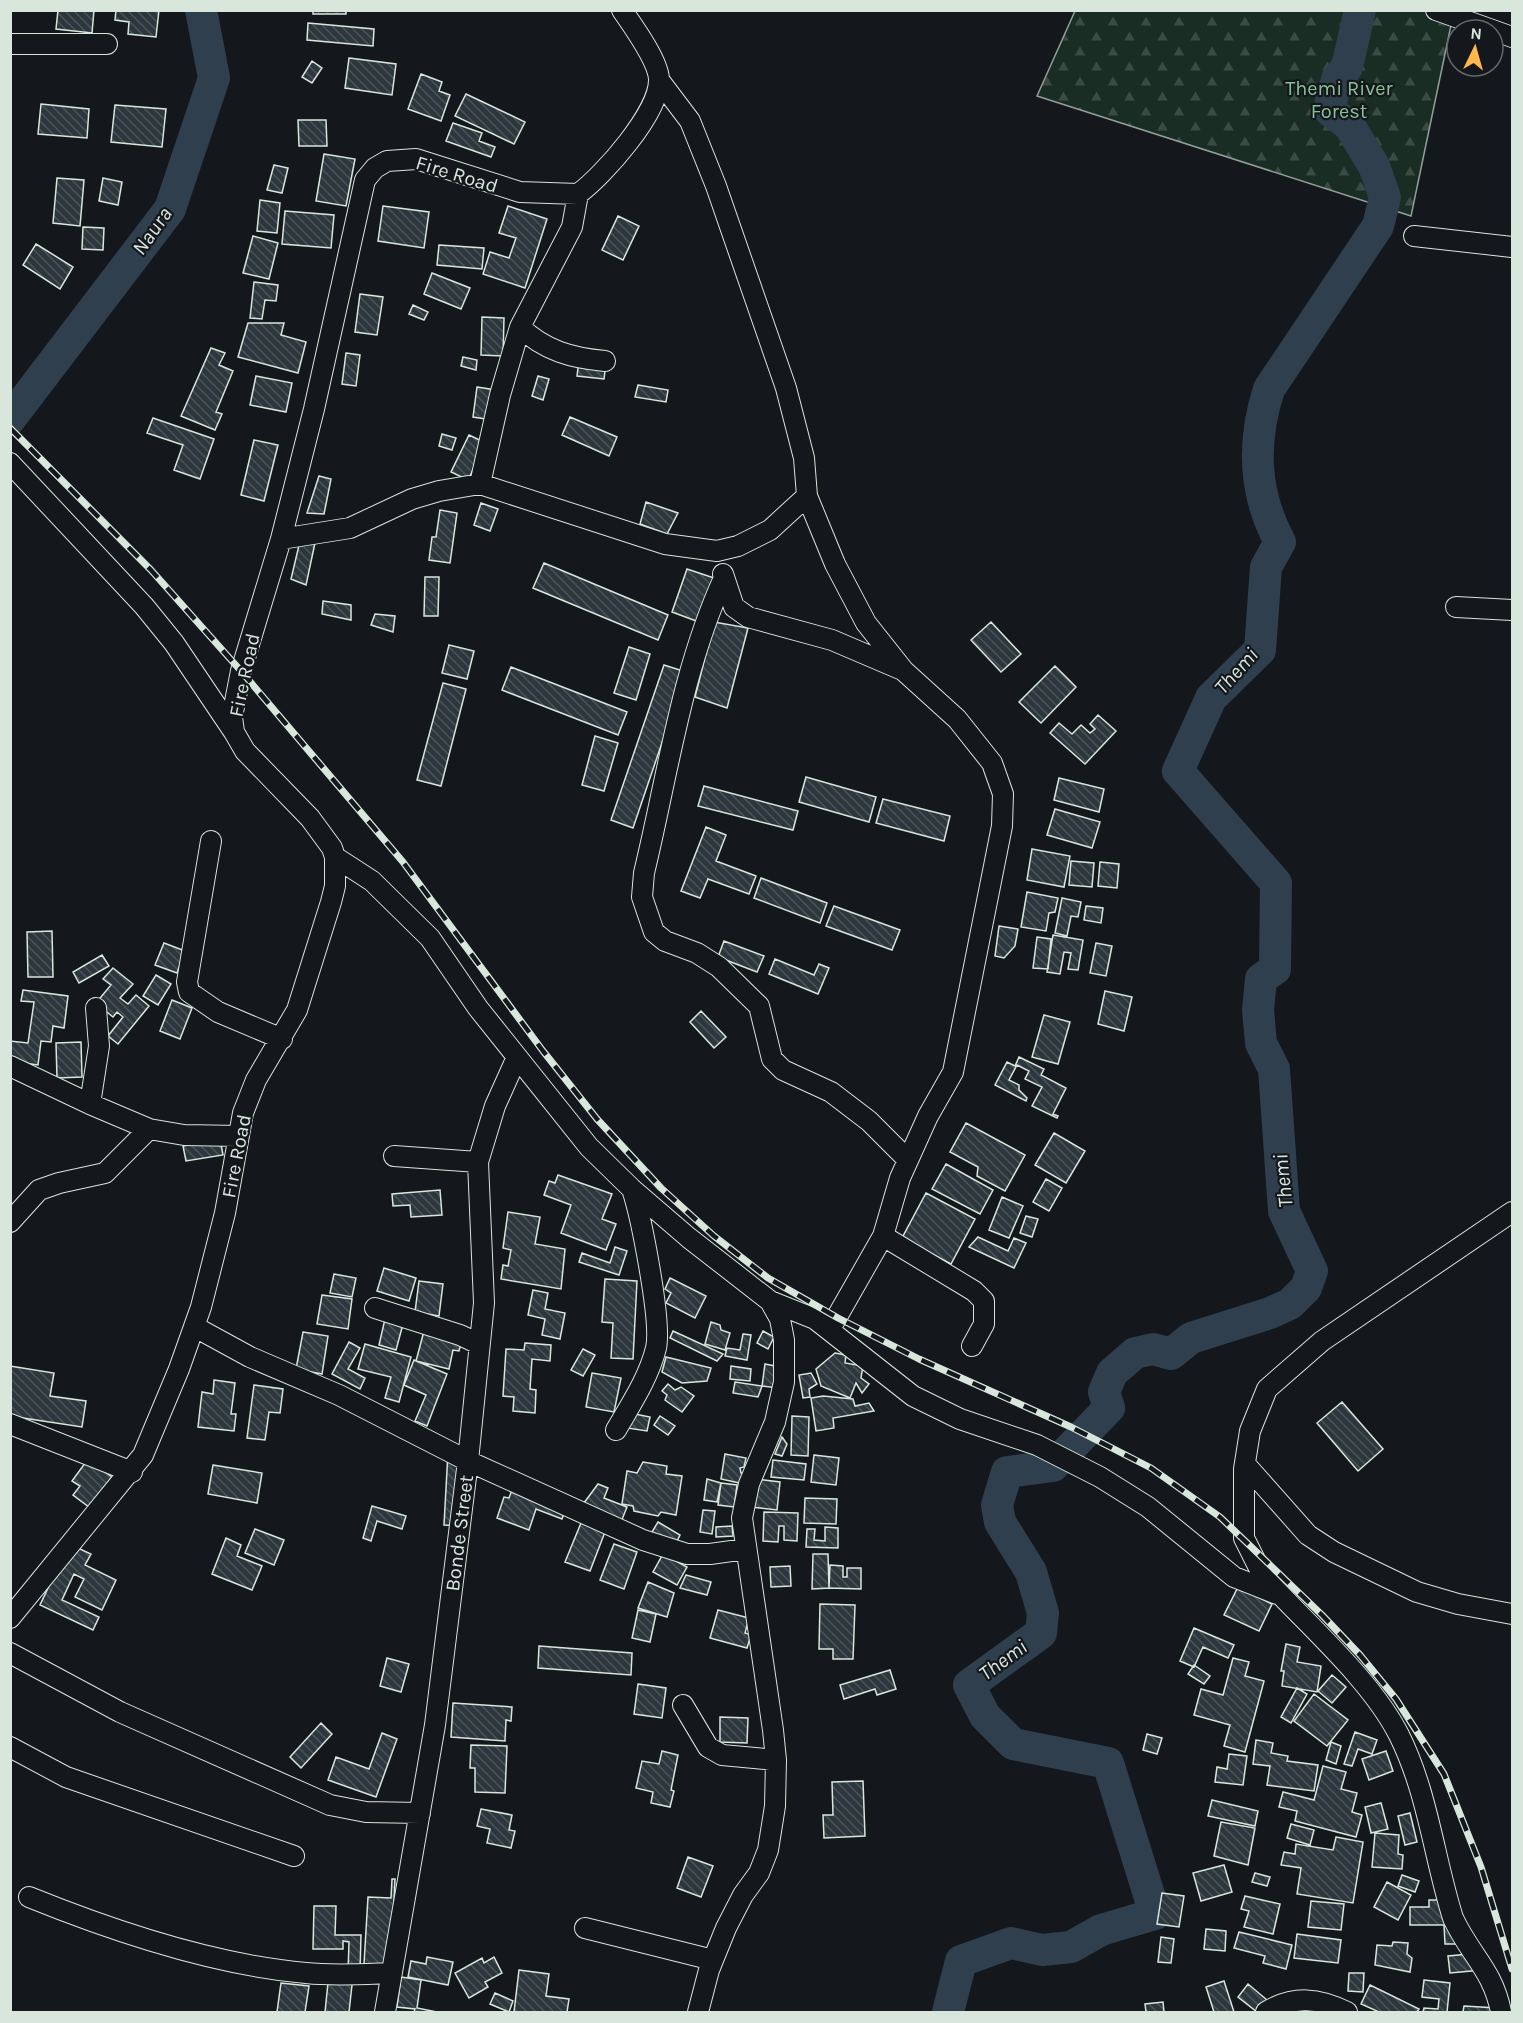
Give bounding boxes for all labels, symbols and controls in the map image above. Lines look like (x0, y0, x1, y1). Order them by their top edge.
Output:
north arrow (1445, 18, 1505, 78)
text: N (1470, 24, 1483, 44)
park label: Themi River Forest (1285, 77, 1394, 123)
street label: Fire Road (413, 151, 501, 198)
water label: Naura (127, 203, 177, 259)
street label: Fire Road (224, 631, 265, 719)
water label: Themi (1209, 643, 1263, 699)
street label: Fire Road (217, 1112, 256, 1200)
water label: Themi (1268, 1153, 1298, 1209)
street label: Bonde Street (441, 1473, 478, 1593)
water label: Themi (974, 1634, 1032, 1686)

